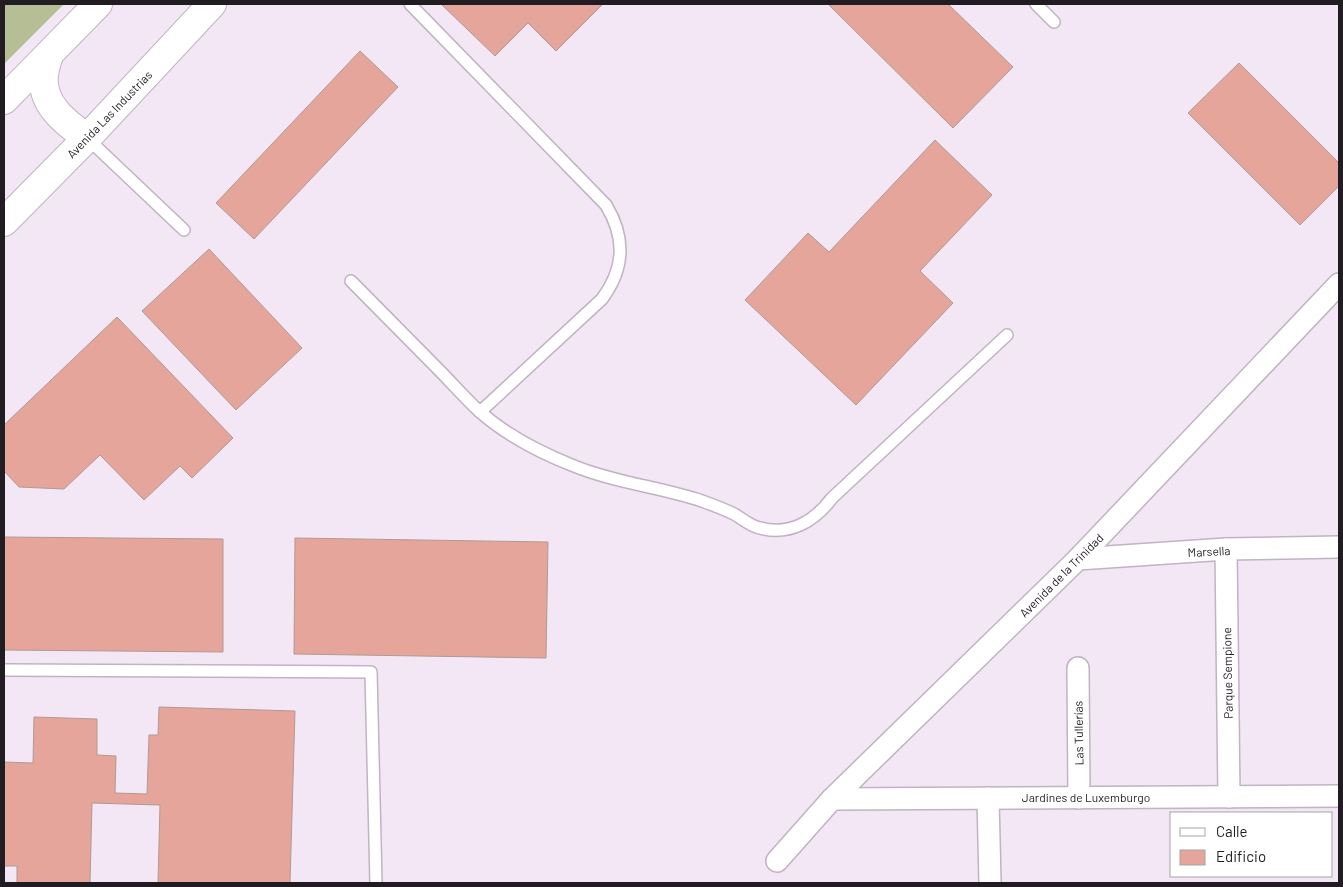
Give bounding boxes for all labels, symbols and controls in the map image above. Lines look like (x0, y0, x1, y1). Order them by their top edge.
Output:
street label: Avenida Las Industrias (63, 67, 155, 161)
street label: Avenida de la Trinidad (1016, 530, 1106, 620)
street label: Marsella (1187, 543, 1231, 559)
street label: Parque Sempione (1219, 627, 1235, 719)
street label: Las Tullerías (1070, 700, 1086, 765)
street label: Jardines de Luxemburgo (1022, 790, 1150, 804)
legend (1170, 812, 1333, 877)
text: Calle (1216, 822, 1248, 840)
text: Edificio (1216, 847, 1266, 865)

